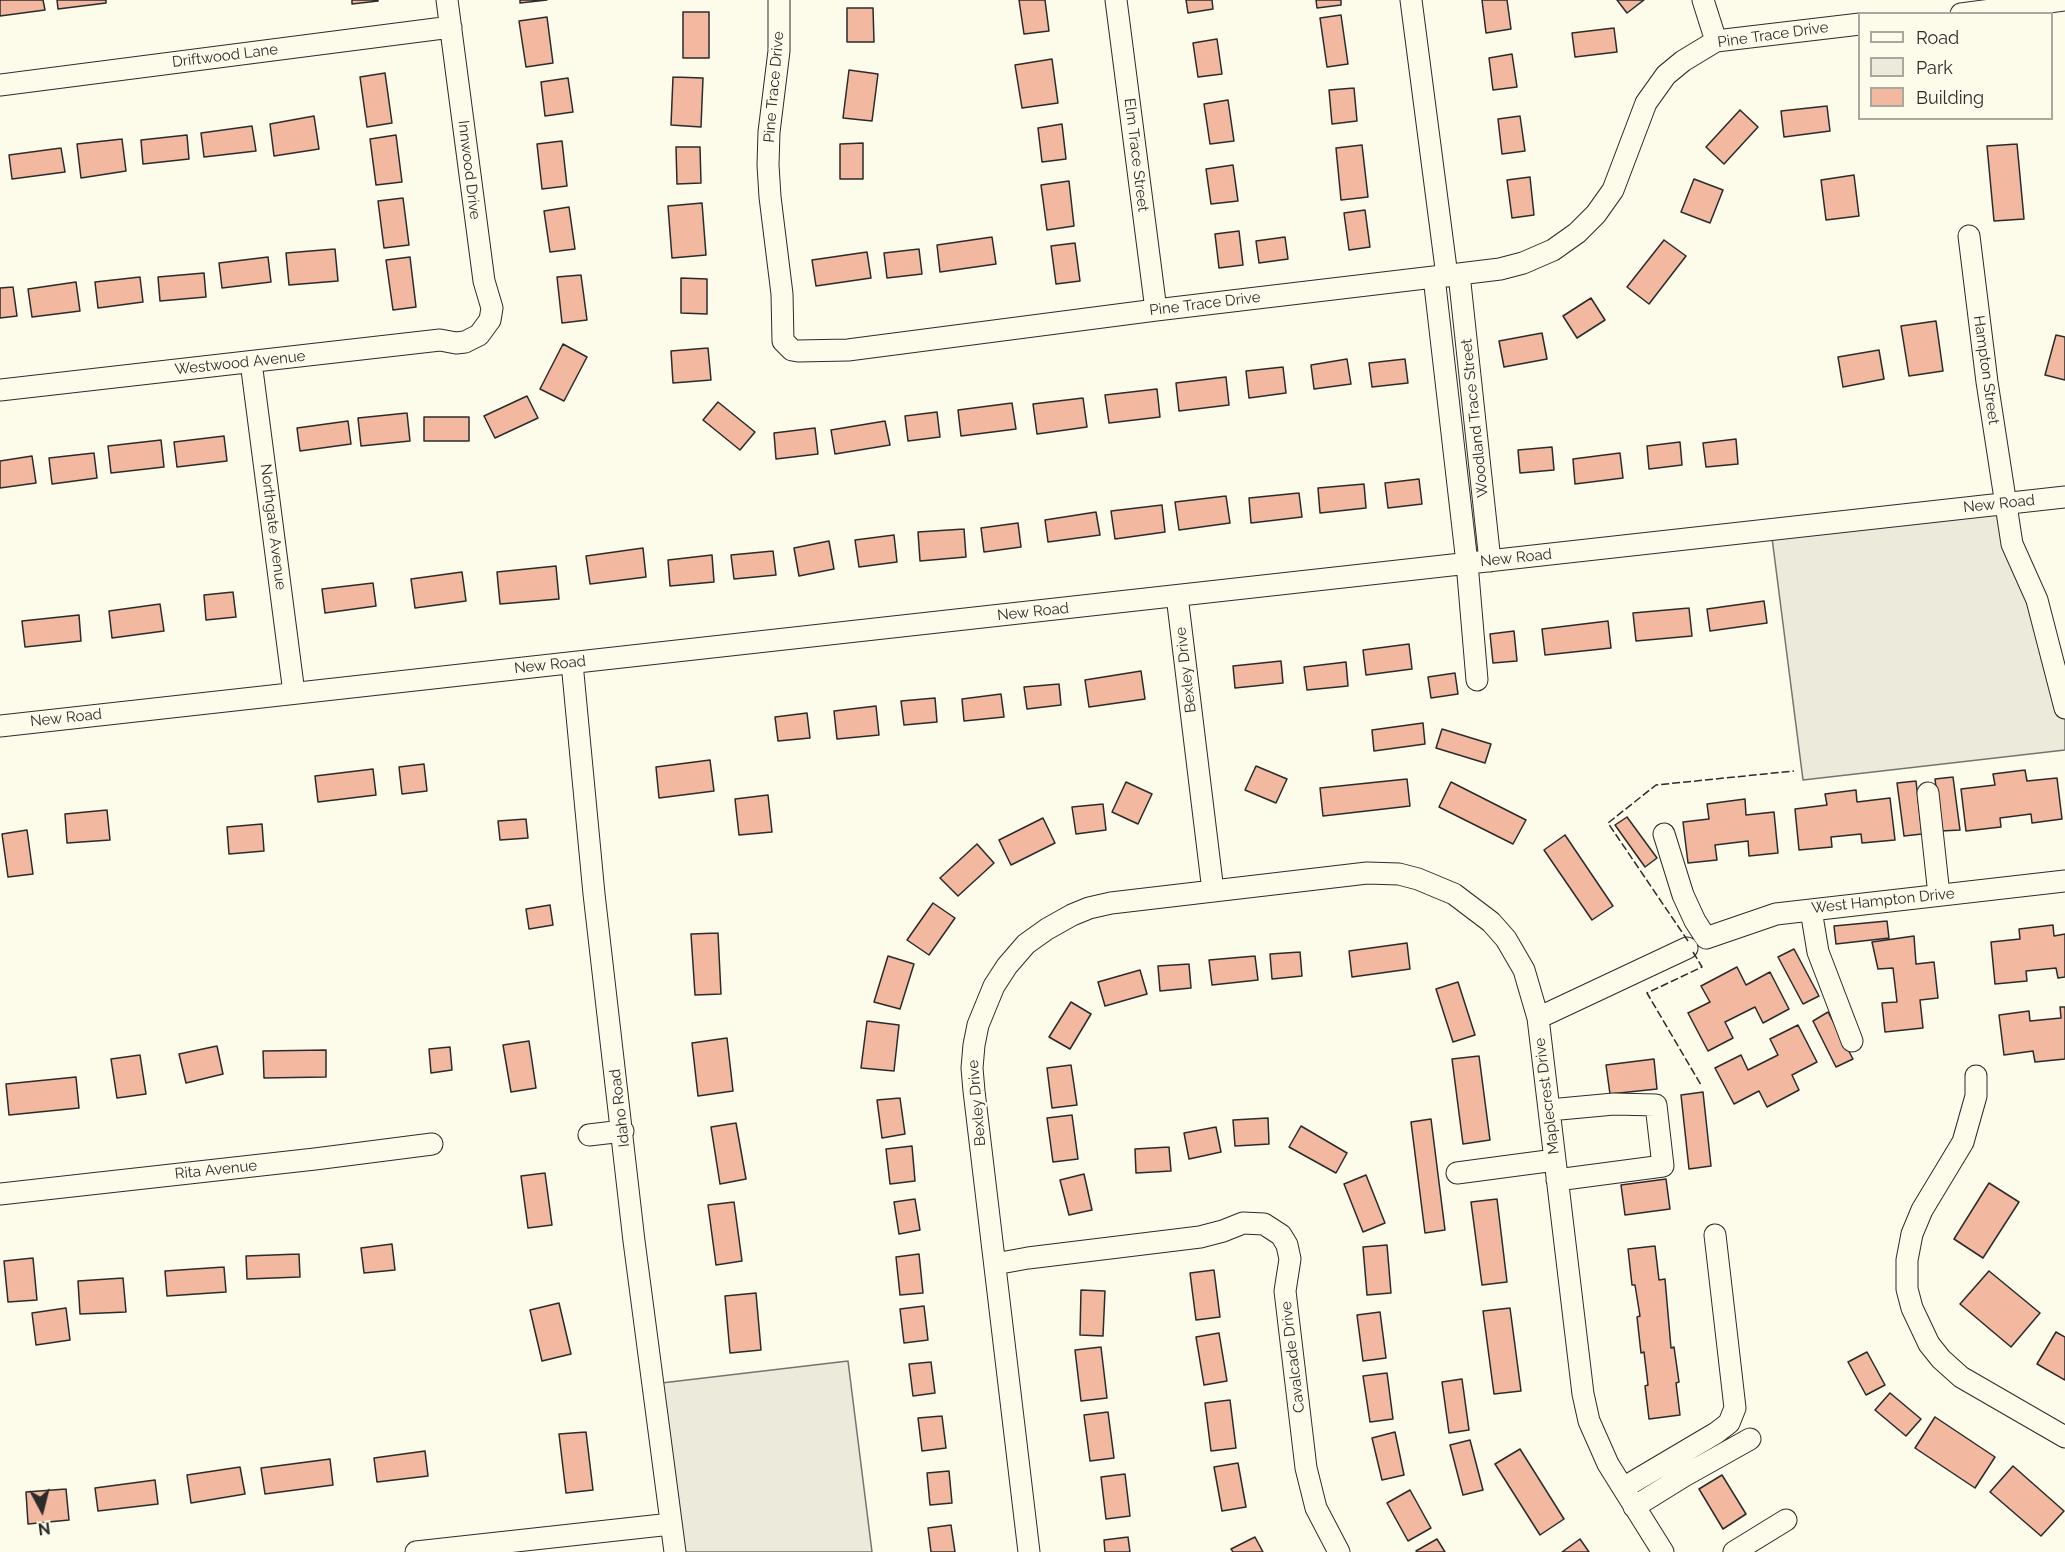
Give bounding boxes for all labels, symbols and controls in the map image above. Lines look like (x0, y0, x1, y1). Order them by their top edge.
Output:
legend (1858, 12, 2053, 120)
street label: Pine Trace Drive (1716, 18, 1830, 52)
text: Road (1916, 27, 1959, 48)
street label: Pine Trace Drive (760, 31, 788, 143)
street label: Driftwood Lane (171, 41, 279, 71)
text: Park (1916, 57, 1953, 78)
text: Building (1916, 87, 1984, 108)
street label: Elm Trace Street (1120, 97, 1152, 213)
street label: Innwood Drive (454, 119, 484, 221)
street label: Pine Trace Drive (1148, 288, 1262, 320)
street label: Hampton Street (1969, 314, 2003, 426)
street label: Woodland Trace Street (1458, 338, 1492, 498)
street label: Westwood Avenue (174, 347, 306, 379)
street label: Northgate Avenue (256, 463, 290, 591)
street label: New Road (1962, 491, 2036, 517)
street label: New Road (1479, 545, 1553, 571)
street label: New Road (996, 599, 1070, 625)
street label: Bexley Drive (1172, 626, 1200, 714)
street label: New Road (513, 652, 587, 678)
street label: New Road (29, 705, 103, 731)
street label: West Hampton Drive (1811, 885, 1955, 917)
street label: Maplecrest Drive (1531, 1037, 1563, 1155)
street label: Bexley Drive (964, 1059, 990, 1147)
street label: Idaho Road (606, 1068, 634, 1148)
street label: Rita Avenue (174, 1157, 258, 1183)
street label: Cavalcade Drive (1277, 1300, 1309, 1414)
north arrow (12, 1480, 72, 1540)
text: N (37, 1518, 51, 1539)

